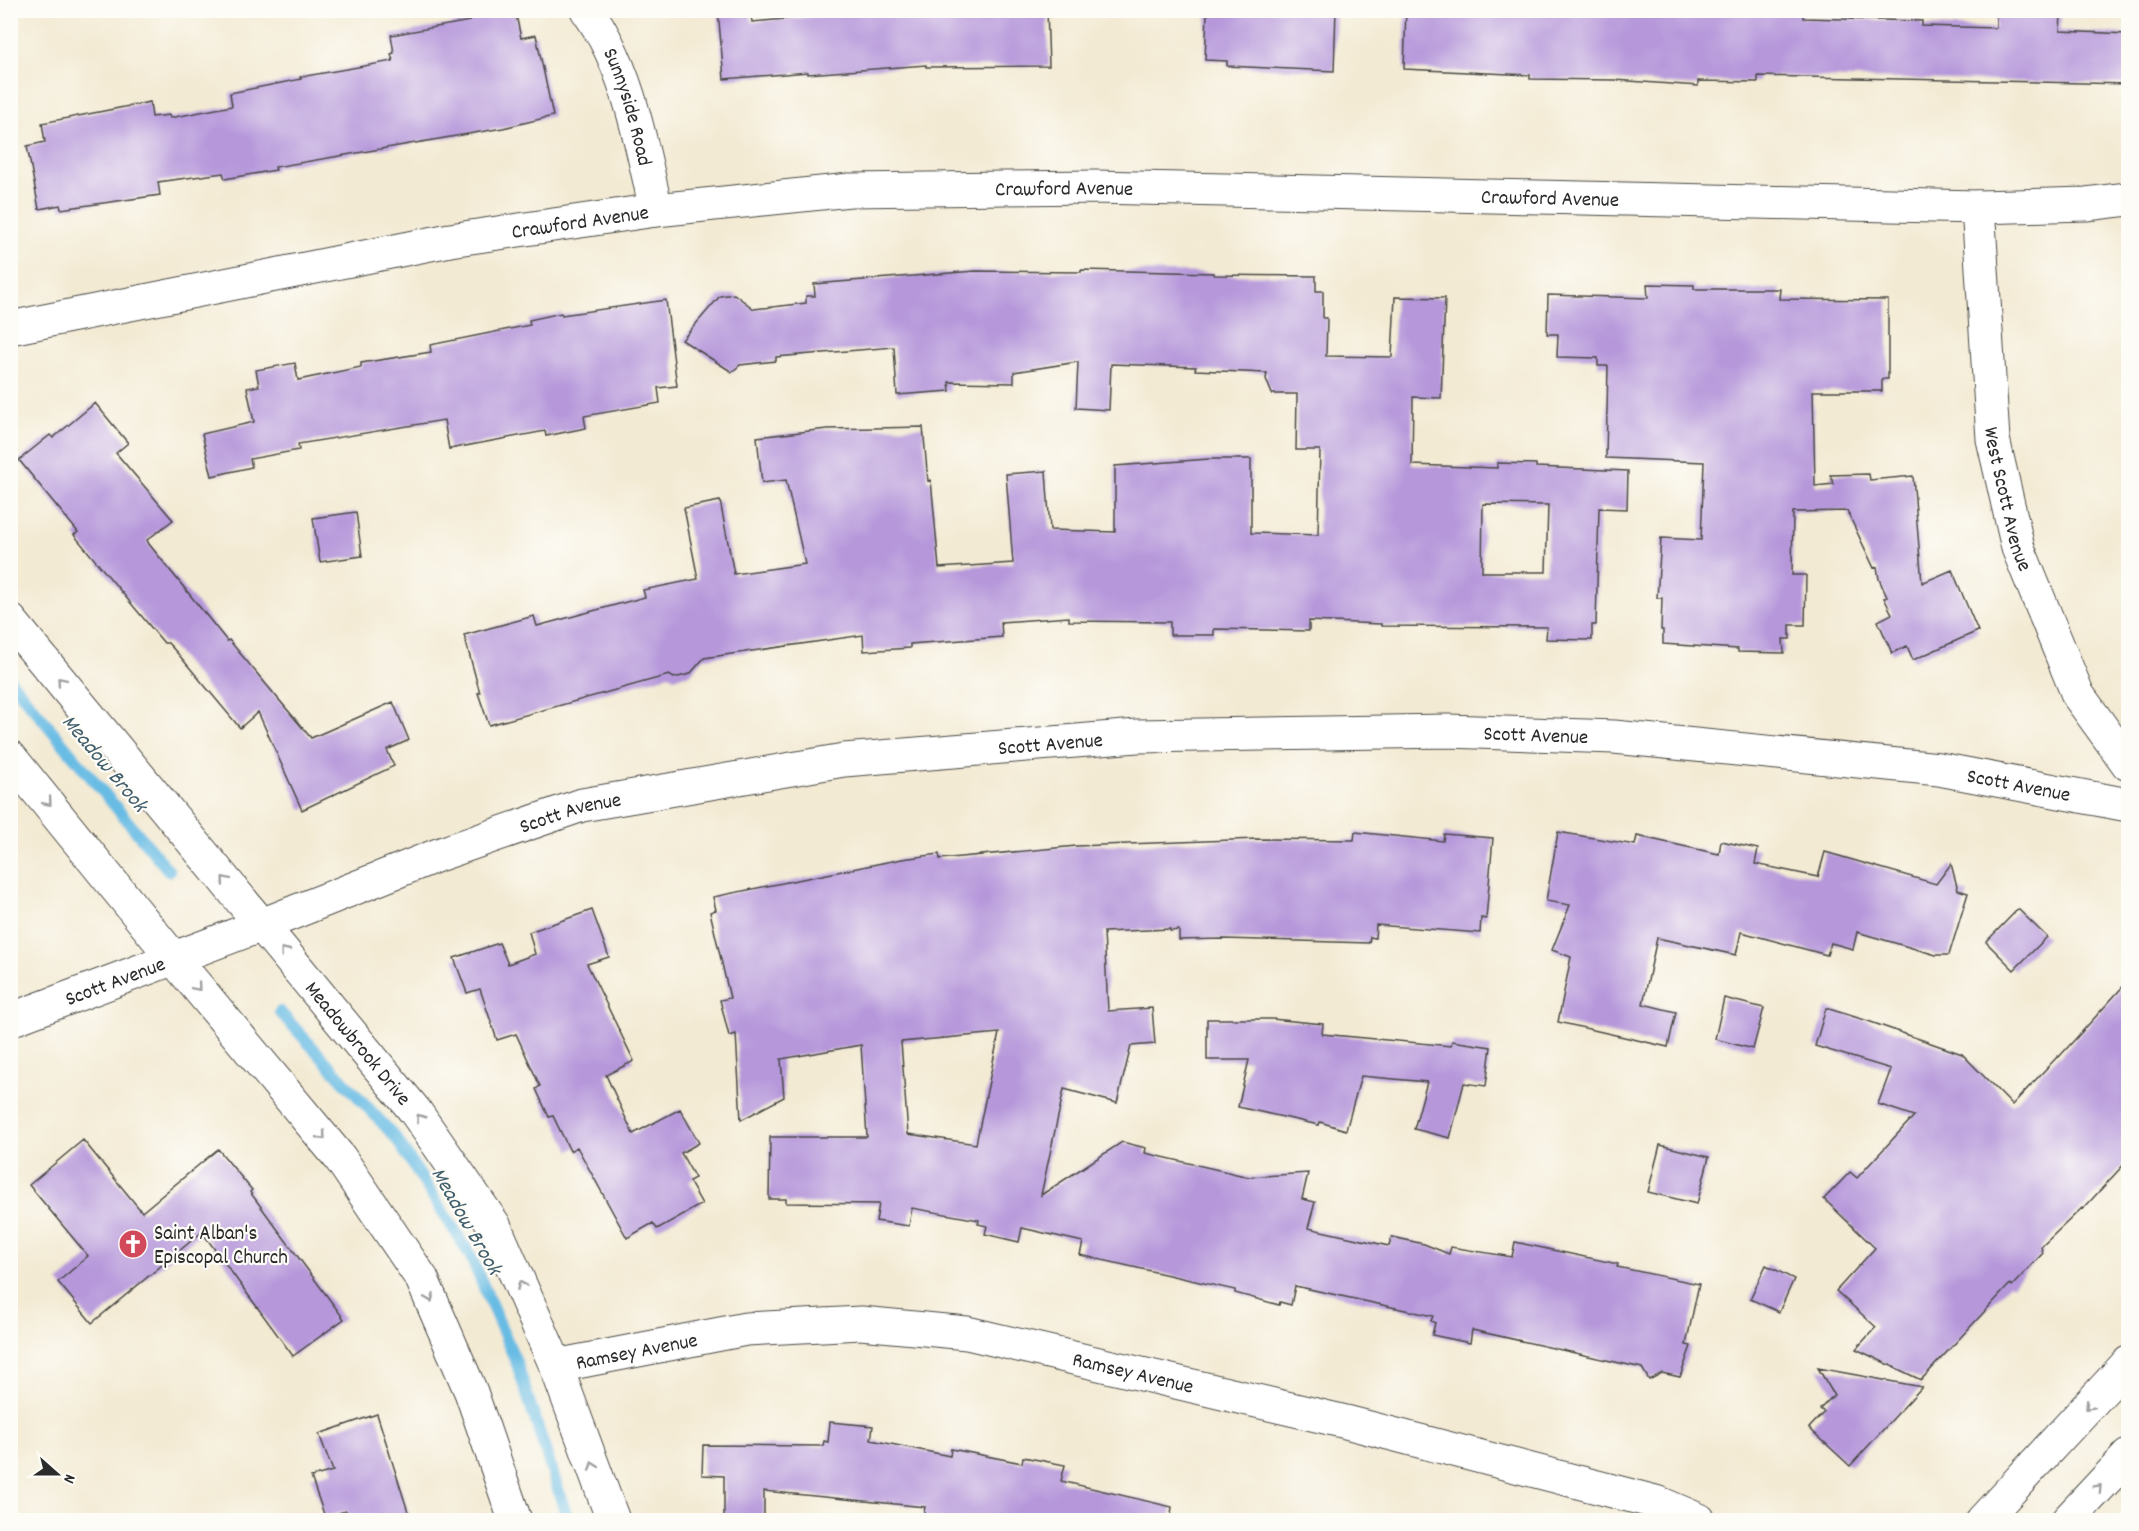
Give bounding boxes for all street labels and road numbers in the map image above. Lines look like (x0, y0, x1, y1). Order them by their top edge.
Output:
street label: Sunnyside Road (593, 44, 658, 169)
street label: Crawford Avenue (995, 175, 1133, 206)
street label: Crawford Avenue (1480, 184, 1619, 217)
street label: Crawford Avenue (510, 199, 651, 249)
street label: West Scott Avenue (1974, 426, 2038, 577)
street label: Scott Avenue (1483, 720, 1589, 754)
street label: Scott Avenue (997, 727, 1104, 765)
street label: Scott Avenue (1964, 763, 2073, 812)
street label: Scott Avenue (516, 787, 624, 844)
street label: Scott Avenue (61, 951, 170, 1016)
street label: Meadowbrook Drive (296, 976, 417, 1113)
street label: Ramsey Avenue (574, 1327, 701, 1380)
street label: Ramsey Avenue (1069, 1346, 1196, 1404)

